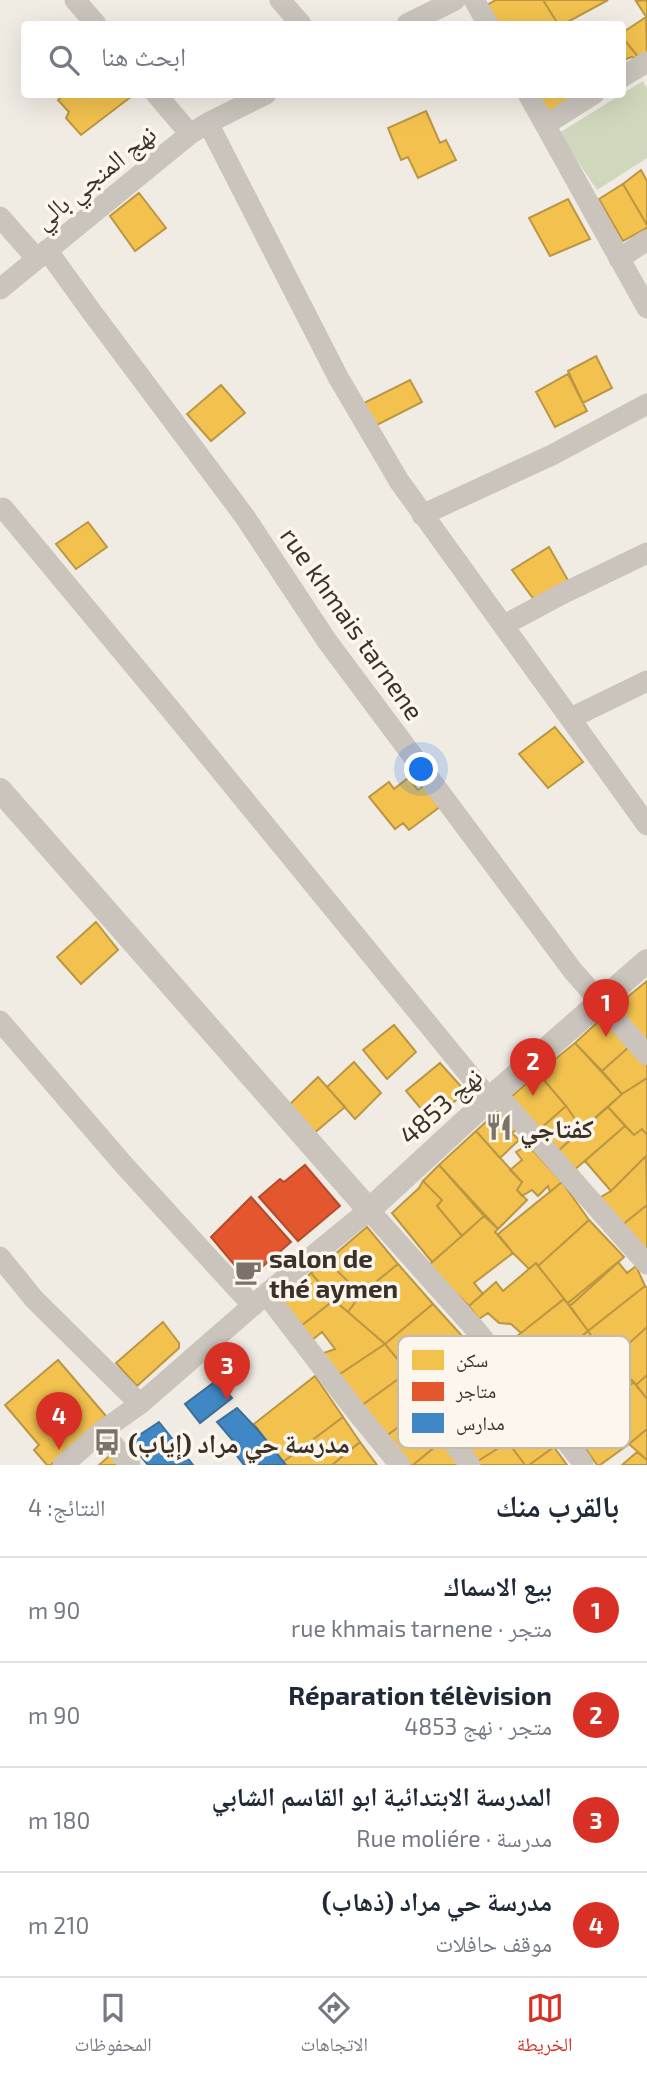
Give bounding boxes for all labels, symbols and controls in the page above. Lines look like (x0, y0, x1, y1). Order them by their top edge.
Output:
search box (21, 21, 626, 98)
text: ابحث هنا (101, 40, 186, 71)
icon: search (45, 41, 83, 79)
street label: نهج المنجي بالي (27, 117, 166, 240)
street label: rue khmais tarnene (275, 521, 431, 725)
your location (404, 752, 438, 786)
pin: 1 (583, 979, 629, 1037)
pin: 2 (510, 1038, 556, 1096)
street label: نهج 4853 (392, 1060, 490, 1152)
restaurant icon: كفتاجي (484, 1112, 514, 1142)
place label: كفتاجي (520, 1112, 594, 1149)
place label: salon de thé aymen (269, 1242, 398, 1304)
cafe icon: salon de thé aymen (233, 1257, 263, 1287)
legend (398, 1336, 630, 1448)
pin: 3 (204, 1342, 250, 1400)
text: سكن (456, 1348, 488, 1372)
text: متاجر (455, 1379, 496, 1403)
pin: 4 (36, 1392, 82, 1450)
text: مدارس (456, 1411, 505, 1435)
bus stop icon: مدرسة حي مراد (إياب) (92, 1427, 122, 1457)
place label: مدرسة حي مراد (إياب) (128, 1427, 350, 1464)
text: بالقرب منك (495, 1487, 619, 1523)
text: النتائج: 4 (28, 1493, 106, 1521)
text: بيع الاسماك (443, 1570, 552, 1601)
text: 90 m (28, 1596, 80, 1624)
text: 1 (591, 1596, 601, 1624)
text: متجر · rue khmais tarnene (291, 1614, 552, 1642)
text: Réparation télèvision (288, 1679, 552, 1710)
text: 90 m (28, 1701, 80, 1729)
text: 2 (589, 1701, 603, 1729)
text: متجر · نهج 4853 (404, 1712, 552, 1740)
text: المدرسة الابتدائية ابو القاسم الشابي (212, 1780, 552, 1811)
text: 180 m (28, 1806, 90, 1834)
text: 3 (589, 1806, 603, 1834)
text: مدرسة · Rue moliére (356, 1824, 552, 1852)
text: مدرسة حي مراد (ذهاب) (322, 1885, 552, 1916)
text: 210 m (28, 1911, 89, 1939)
text: 4 (589, 1911, 603, 1939)
text: موقف حافلات (435, 1929, 552, 1957)
tab: المحفوظات (74, 1989, 152, 2063)
tab: الاتجاهات (300, 1989, 368, 2063)
tab: الخريطة (517, 1989, 573, 2063)

